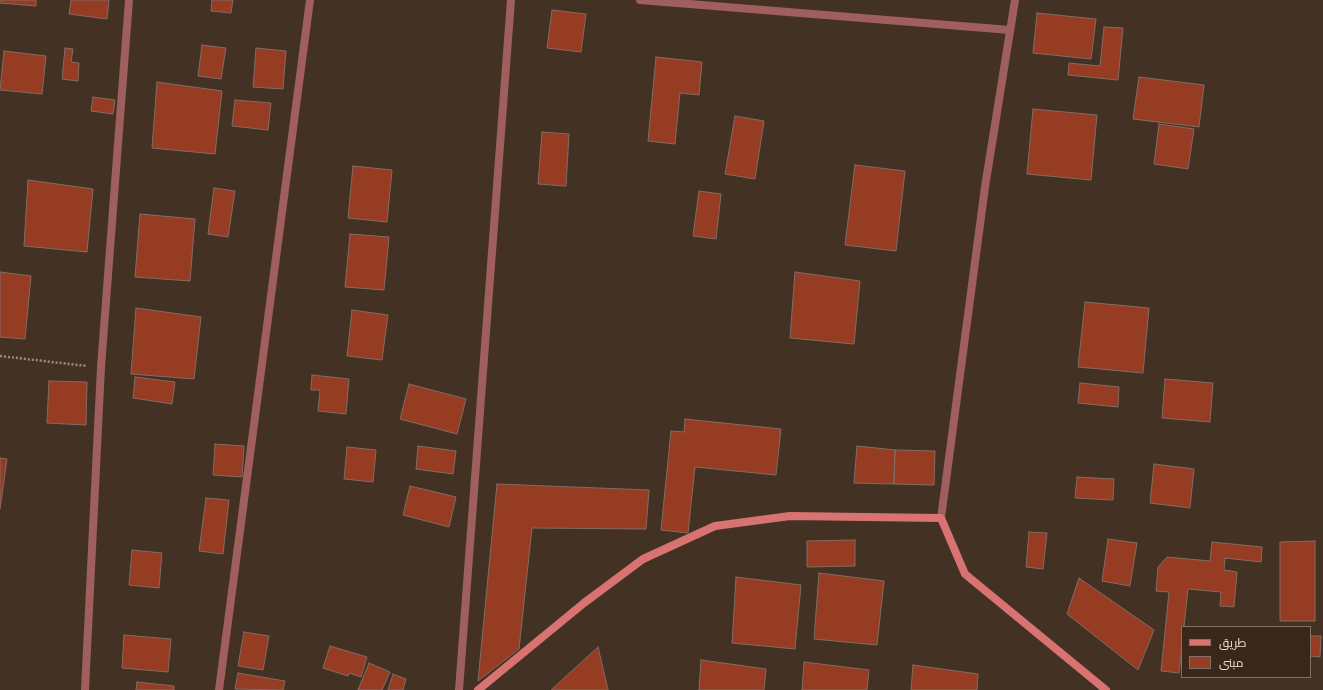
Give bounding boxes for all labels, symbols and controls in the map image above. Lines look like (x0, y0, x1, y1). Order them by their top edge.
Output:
legend (1181, 626, 1311, 678)
text: طريق (1219, 636, 1246, 650)
text: مبنى (1219, 656, 1244, 670)

